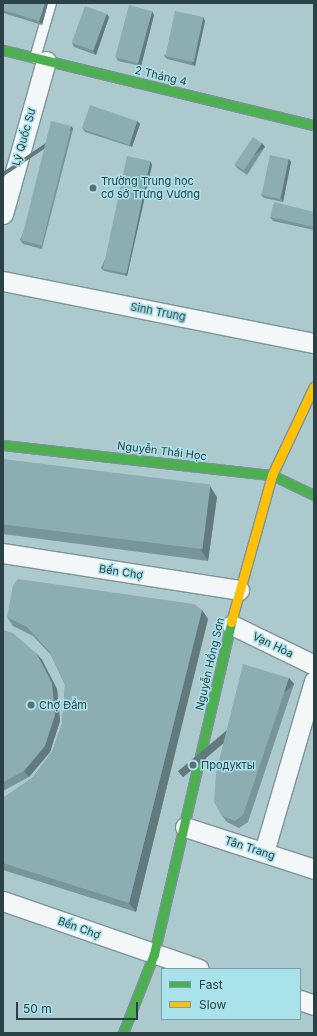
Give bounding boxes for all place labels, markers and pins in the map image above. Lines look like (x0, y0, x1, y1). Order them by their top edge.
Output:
place label: Trường Trung học cơ sở Trưng Vương (101, 175, 200, 201)
marker: Trường Trung học cơ sở Trưng Vương (88, 183, 98, 193)
place label: Chợ Đầm (39, 698, 87, 712)
marker: Chợ Đầm (26, 700, 36, 710)
place label: Продукты (201, 758, 255, 772)
marker: Продукты (188, 760, 198, 770)

